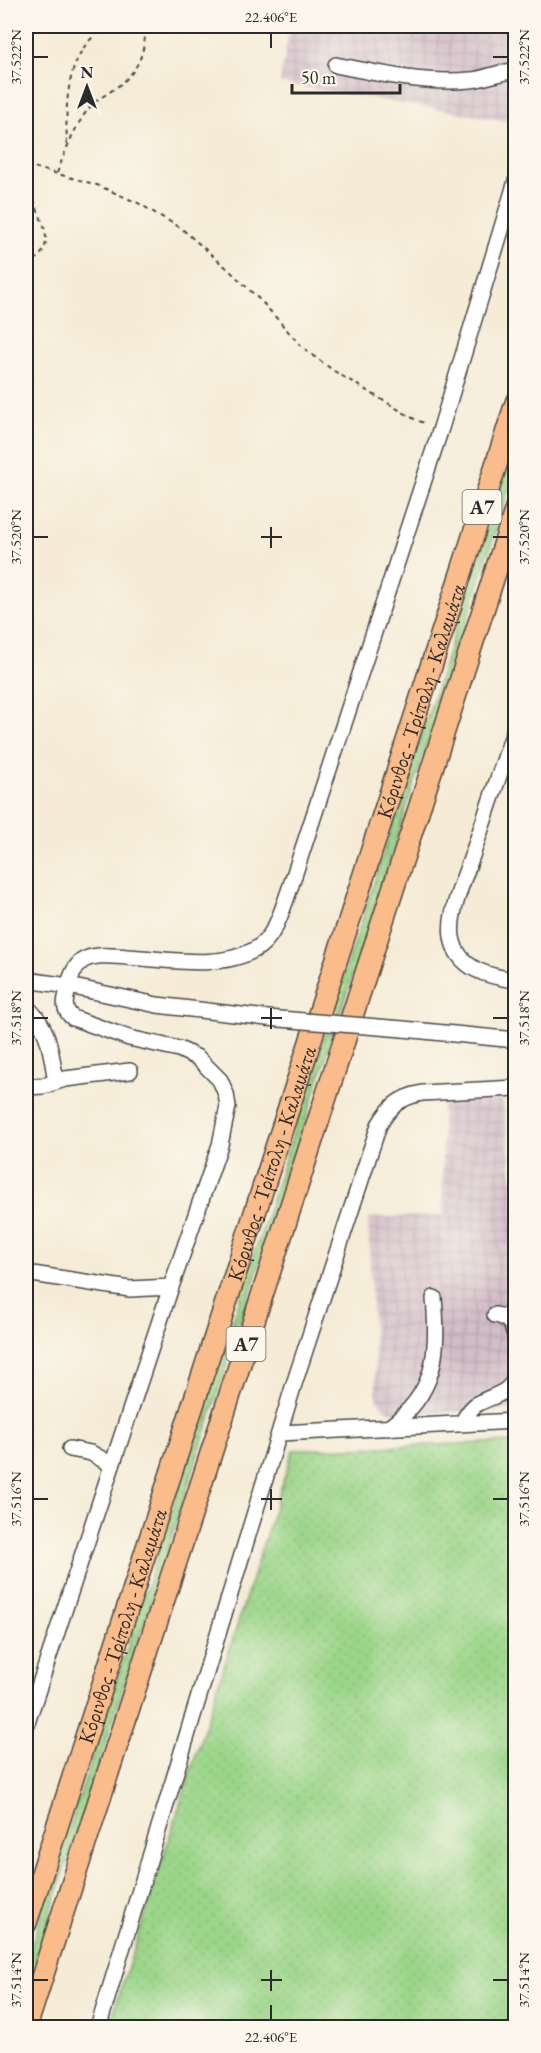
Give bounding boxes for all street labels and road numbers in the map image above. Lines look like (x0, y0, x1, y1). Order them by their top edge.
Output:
road number: Α7 (462, 490, 502, 524)
street label: Κόρινθος - Τρίπολη - Καλαμάτα (369, 580, 471, 822)
street label: Κόρινθος - Τρίπολη - Καλαμάτα (220, 1042, 321, 1284)
road number: Α7 (226, 1327, 266, 1361)
street label: Κόρινθος - Τρίπολη - Καλαμάτα (71, 1505, 172, 1747)

